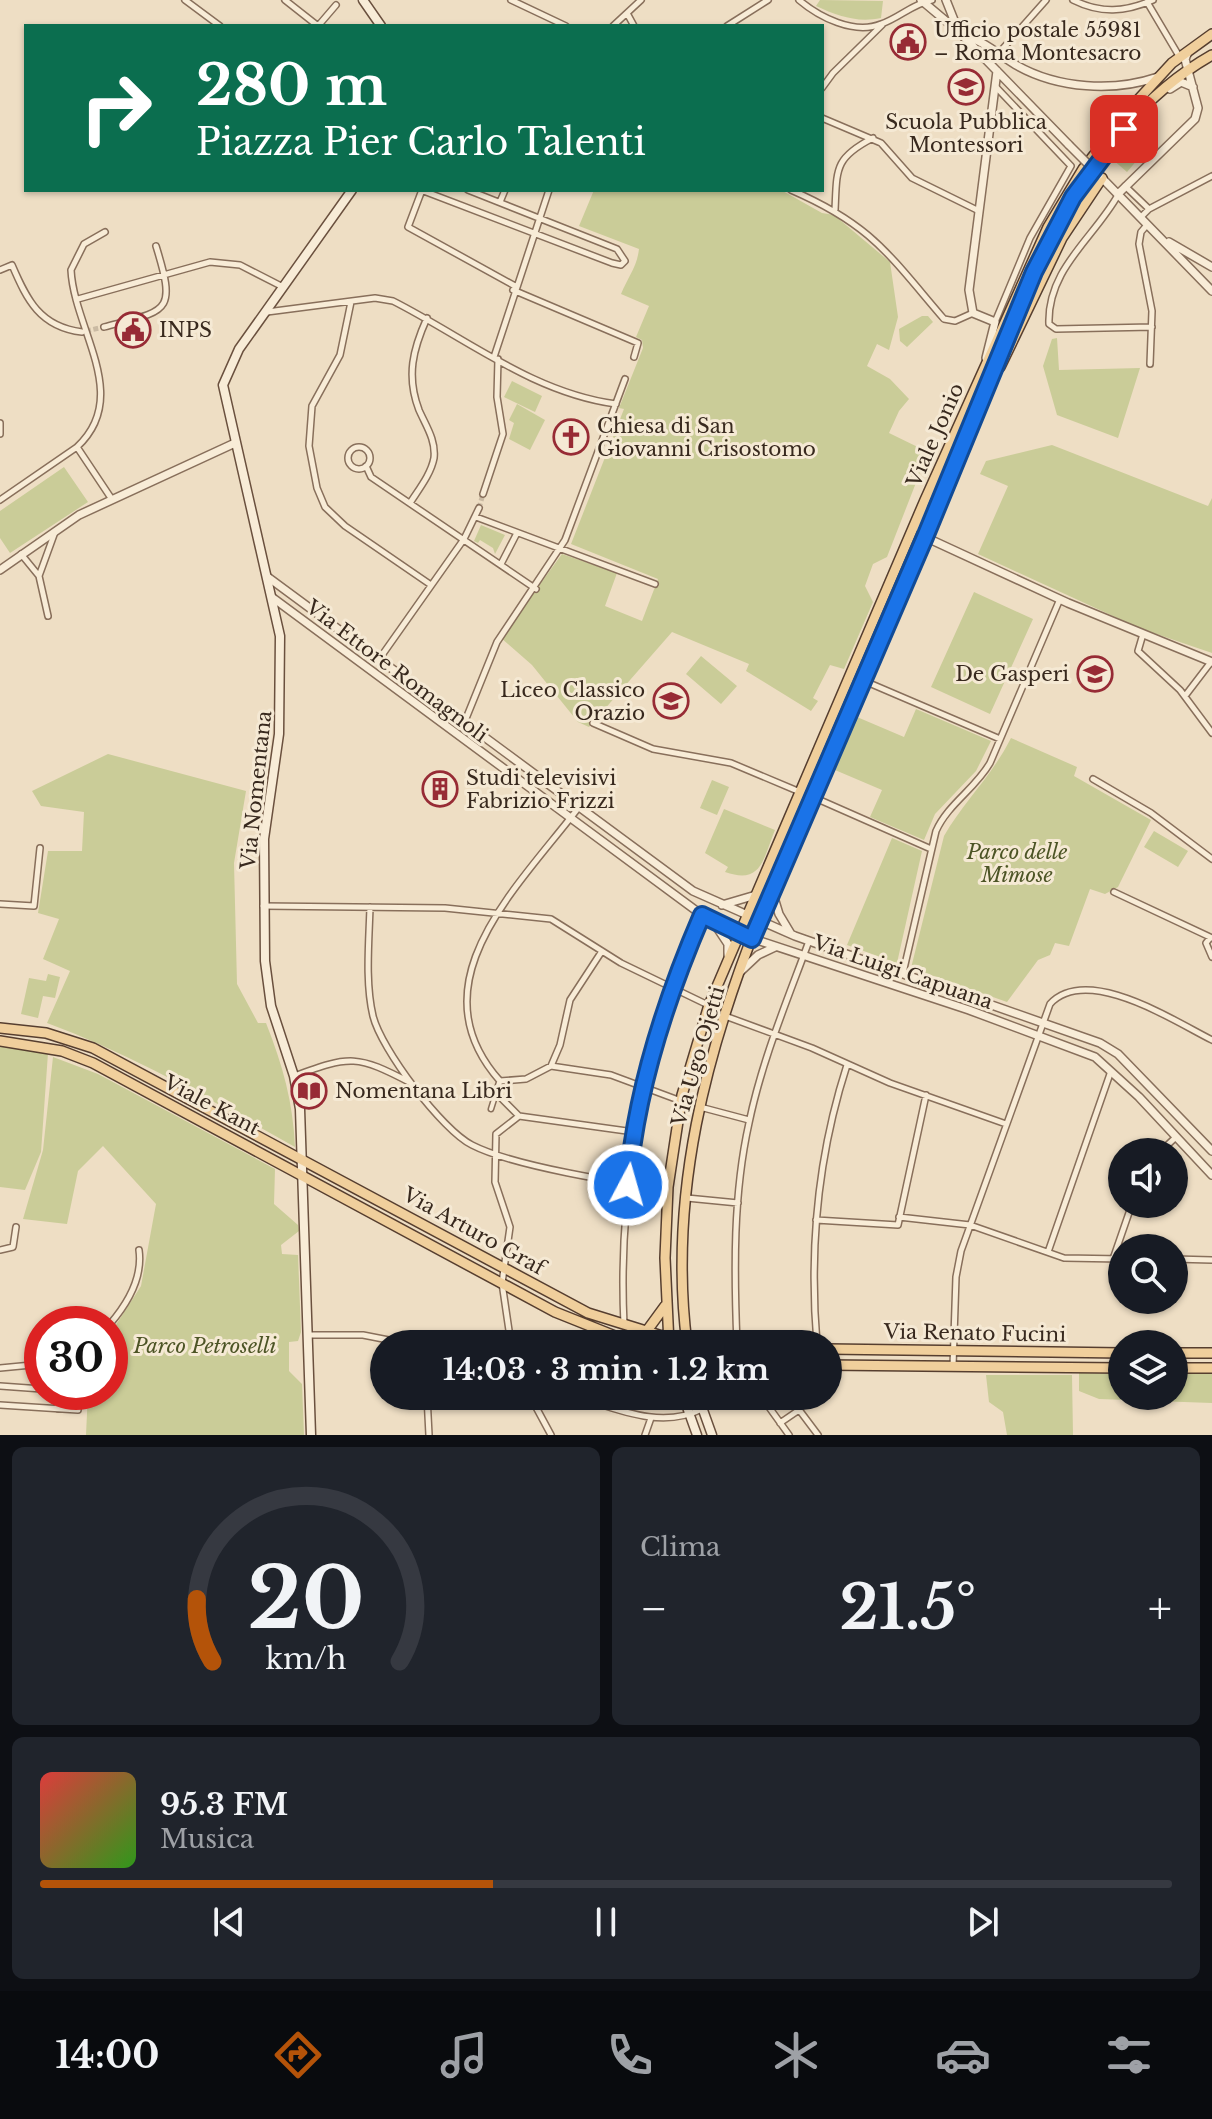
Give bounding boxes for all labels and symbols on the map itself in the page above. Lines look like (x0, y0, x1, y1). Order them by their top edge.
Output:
place label: Ufficio postale 55981 – Roma Montesacro (934, 18, 1141, 65)
public building icon: Ufficio postale 55981 – Roma Montesacro (889, 23, 927, 61)
school or university icon: Scuola Pubblica Montessori (947, 68, 985, 106)
pin (1090, 95, 1158, 163)
place label: Scuola Pubblica Montessori (885, 110, 1048, 157)
public building icon: INPS (114, 311, 152, 349)
place label: INPS (159, 318, 212, 342)
street label: Viale Jonio (901, 379, 969, 492)
place label: Chiesa di San Giovanni Crisostomo (597, 414, 816, 461)
church icon: Chiesa di San Giovanni Crisostomo (552, 418, 590, 456)
street label: Via Ettore Romagnoli (301, 594, 493, 747)
school or university icon: De Gasperi (1076, 655, 1114, 693)
place label: De Gasperi (955, 662, 1069, 686)
place label: Liceo Classico Orazio (500, 678, 645, 725)
school or university icon: Liceo Classico Orazio (652, 682, 690, 720)
street label: Via Nomentana (236, 708, 276, 872)
place label: Studi televisivi Fabrizio Frizzi (466, 766, 617, 813)
building icon: Studi televisivi Fabrizio Frizzi (421, 770, 459, 808)
park label: Parco delle Mimose (966, 840, 1067, 887)
street label: Via Luigi Capuana (809, 930, 997, 1014)
street label: Via Ugo Ojetti (666, 983, 730, 1130)
street label: Viale Kant (159, 1069, 264, 1140)
library icon: Nomentana Libri (290, 1072, 328, 1110)
place label: Nomentana Libri (335, 1079, 512, 1103)
position arrow (586, 1143, 670, 1227)
street label: Via Arturo Graf (398, 1182, 552, 1281)
speed limit sign: 30 (24, 1306, 128, 1410)
street label: Via Renato Fucini (883, 1319, 1066, 1347)
park label: Parco Petroselli (133, 1334, 277, 1358)

